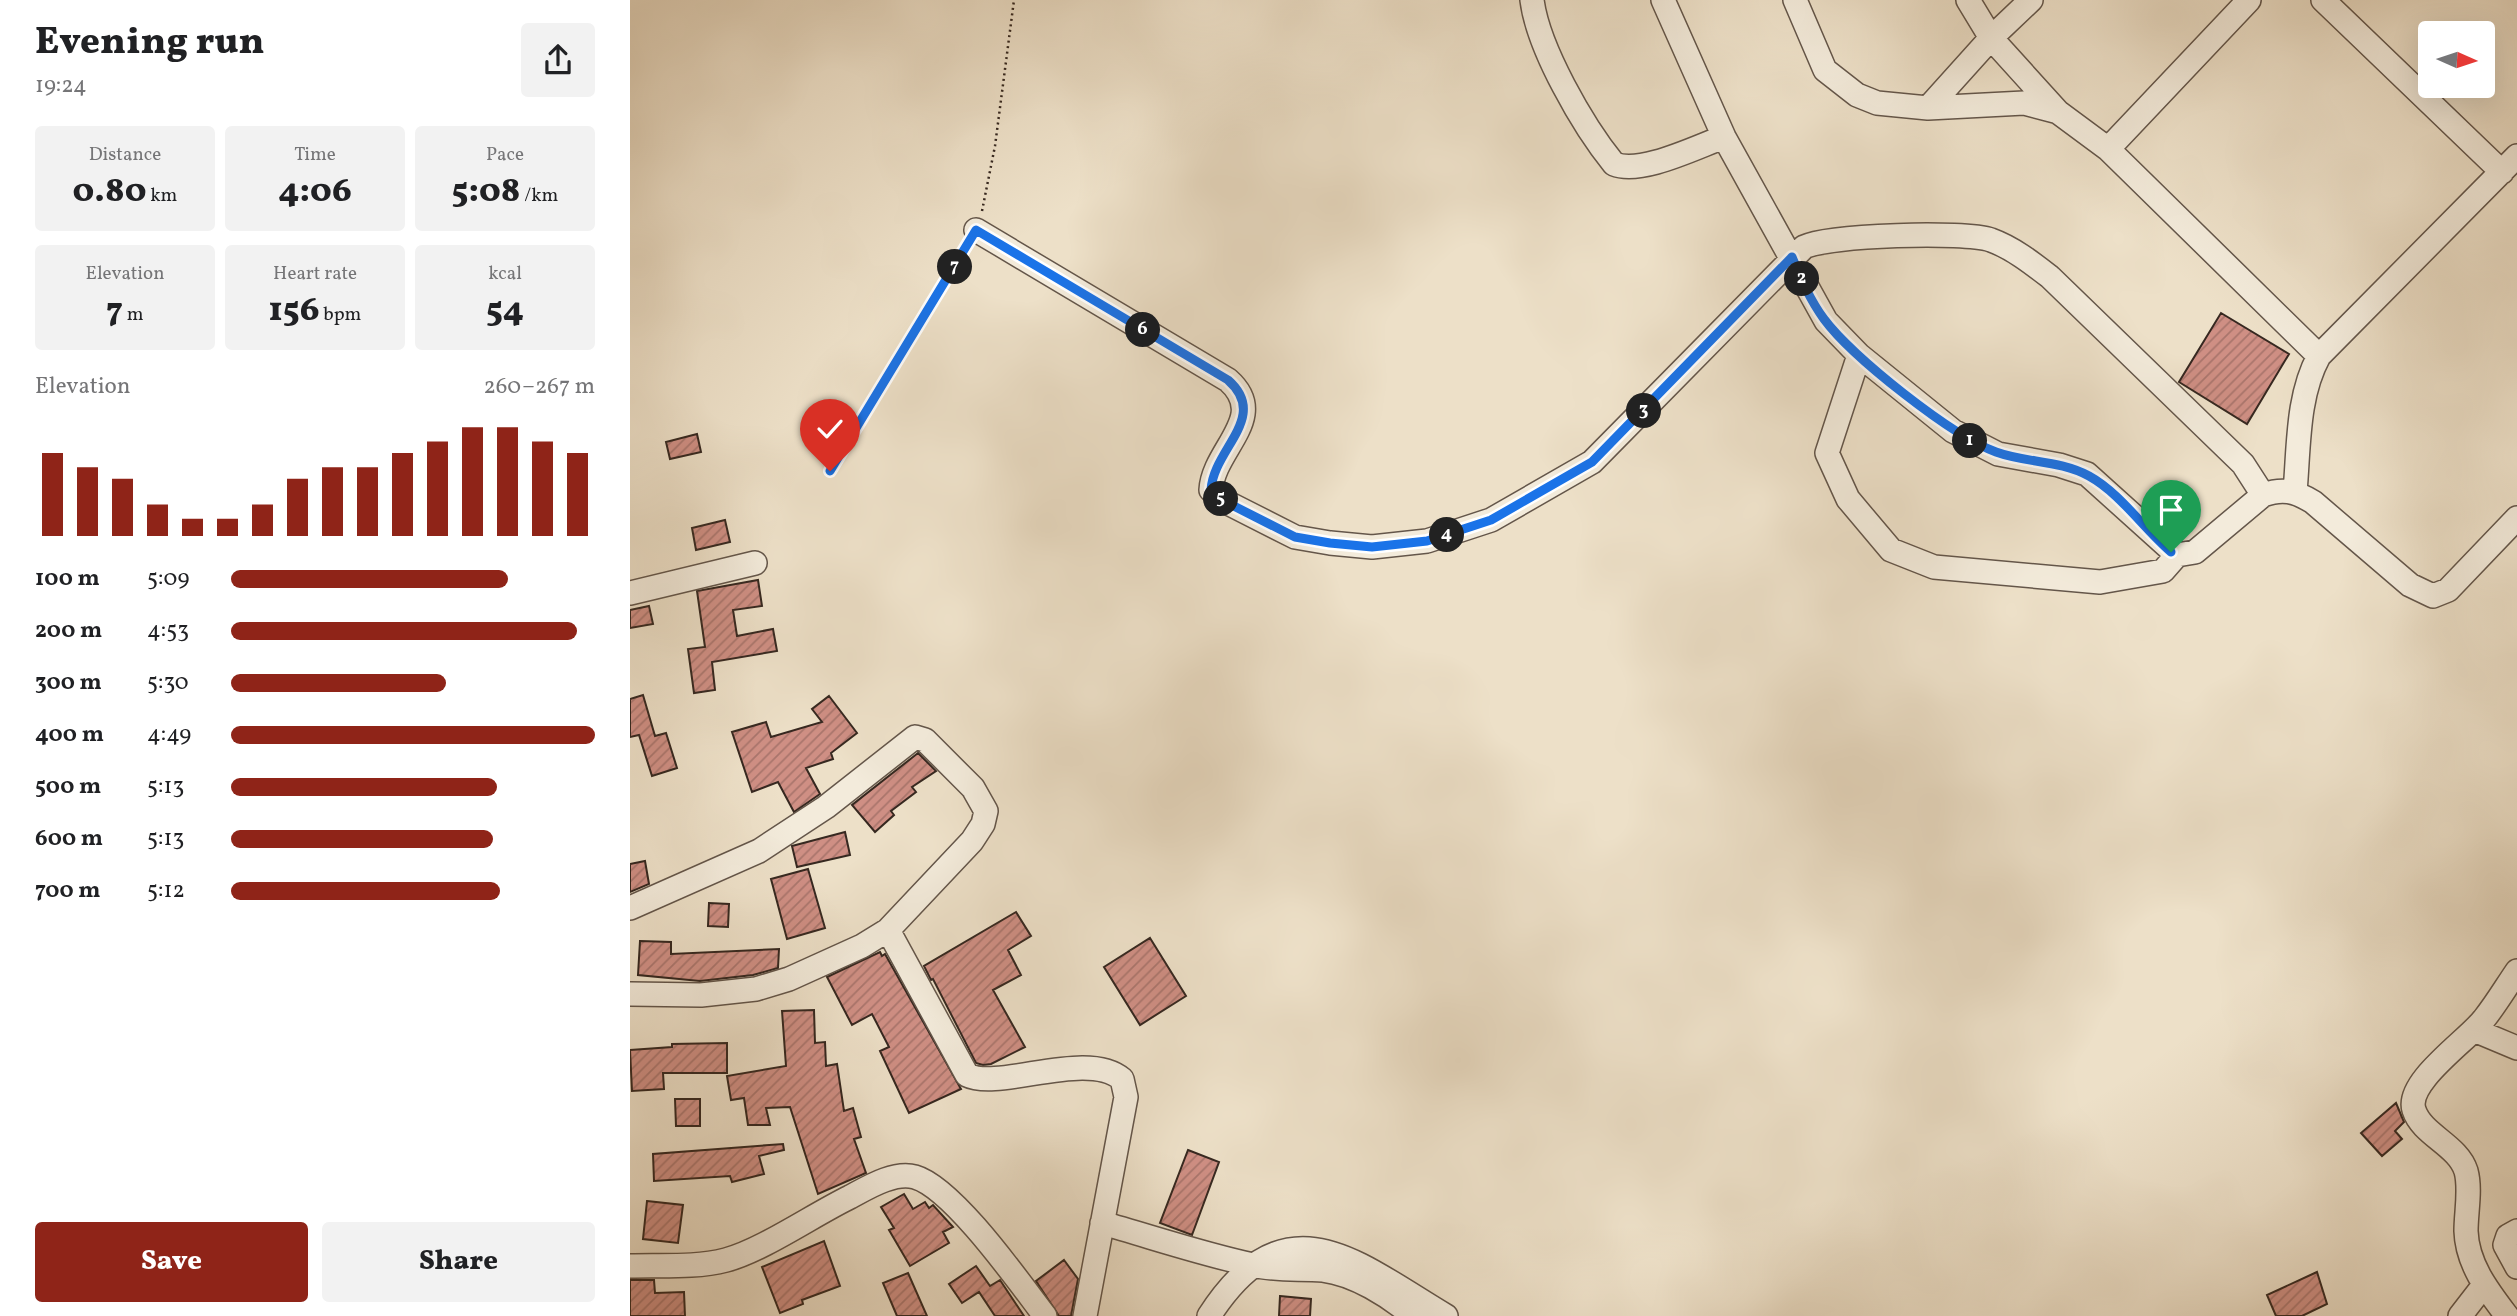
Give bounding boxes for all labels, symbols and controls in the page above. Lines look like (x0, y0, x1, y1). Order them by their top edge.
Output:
text: Evening run (35, 17, 265, 70)
north arrow (2418, 21, 2496, 98)
map controls (2418, 21, 2495, 98)
button: share (521, 23, 595, 97)
text: 19:24 (35, 70, 87, 102)
text: Distance (89, 142, 161, 168)
text: Time (294, 142, 336, 168)
text: Pace (486, 142, 524, 168)
text: 0.80 (73, 168, 146, 216)
text: 4:06 (278, 168, 352, 216)
text: 5:08 (452, 168, 520, 216)
text: km (146, 183, 177, 209)
text: /km (520, 183, 558, 209)
pin: 7 (938, 250, 972, 284)
text: 7 (950, 253, 959, 279)
text: Elevation (86, 261, 164, 287)
text: Heart rate (273, 261, 357, 287)
text: kcal (488, 261, 522, 287)
pin: 2 (1784, 262, 1820, 296)
text: 2 (1797, 265, 1806, 291)
text: 7 (106, 287, 123, 335)
text: 156 (269, 287, 320, 335)
text: 54 (486, 287, 524, 335)
text: m (123, 302, 144, 328)
text: bpm (320, 302, 361, 328)
pin: 6 (1126, 312, 1160, 348)
text: 6 (1137, 316, 1148, 342)
text: Elevation (35, 371, 131, 403)
text: 260–267 m (483, 371, 595, 403)
pin: 3 (1626, 394, 1662, 428)
text: 3 (1639, 397, 1648, 423)
pin (800, 399, 860, 471)
icon: check (811, 410, 849, 448)
pin: 1 (1952, 424, 1988, 458)
text: 1 (1966, 427, 1973, 453)
pin (2141, 480, 2201, 552)
pin: 5 (1204, 482, 1238, 516)
text: 5 (1216, 485, 1225, 511)
icon: arrive (2152, 491, 2190, 529)
pin: 4 (1430, 518, 1464, 552)
text: 4 (1441, 521, 1452, 547)
text: 100 m (35, 563, 100, 595)
text: 5:09 (147, 563, 189, 595)
text: 200 m (35, 615, 102, 647)
text: 4:53 (147, 615, 189, 647)
text: 300 m (35, 667, 102, 699)
text: 5:30 (147, 667, 189, 699)
text: 400 m (35, 719, 104, 751)
text: 4:49 (147, 719, 191, 751)
text: 500 m (35, 771, 101, 803)
text: 5:13 (147, 771, 184, 803)
text: 600 m (35, 823, 103, 855)
text: 5:13 (147, 823, 184, 855)
text: 700 m (35, 875, 101, 907)
text: 5:12 (147, 875, 185, 907)
button: Save (35, 1222, 308, 1302)
button: Share (322, 1222, 595, 1302)

